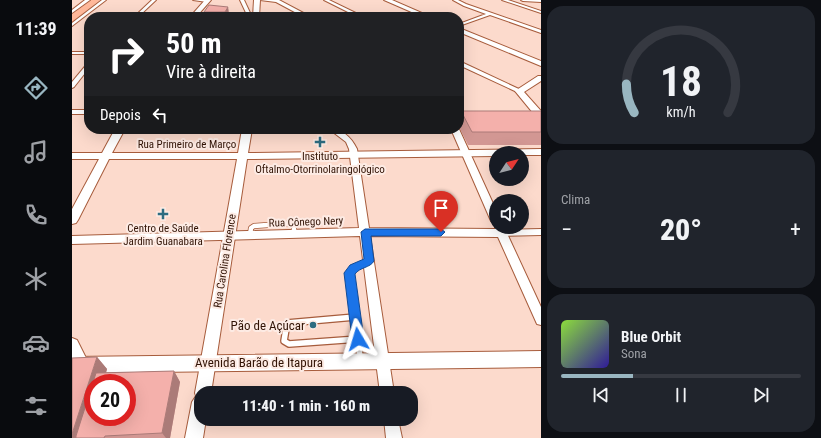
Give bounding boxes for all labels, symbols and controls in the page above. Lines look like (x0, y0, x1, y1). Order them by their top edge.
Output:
text: 11:39 (15, 18, 57, 39)
text: 50 m (166, 27, 222, 60)
icon: right (100, 28, 152, 80)
text: 18 (660, 57, 702, 106)
text: Vire à direita (166, 61, 256, 82)
icon: directions (22, 74, 50, 102)
icon: left (149, 104, 171, 126)
text: km/h (666, 104, 696, 120)
text: Depois (100, 106, 141, 124)
marker: Instituto Oftalmo-Otorrinolaringológico (314, 136, 326, 148)
icon: music (22, 138, 50, 166)
street label: Rua Primeiro de Março (138, 138, 237, 151)
north arrow (489, 146, 529, 186)
map controls (489, 146, 529, 234)
place label: Instituto Oftalmo-Otorrinolaringológico (255, 150, 385, 176)
pin (424, 191, 458, 232)
text: Clima (561, 192, 590, 207)
button: sound (489, 194, 529, 234)
icon: arrive (430, 197, 452, 219)
icon: phone (22, 201, 50, 229)
marker: Centro de Saúde Jardim Guanabara (157, 208, 169, 220)
text: 20° (660, 212, 702, 247)
street label: Rua Carolina Florence (211, 213, 239, 309)
street label: Rua Cônego Nery (268, 214, 344, 230)
text: − (561, 217, 572, 242)
text: + (790, 217, 801, 242)
place label: Centro de Saúde Jardim Guanabara (123, 222, 203, 248)
icon: climate (22, 265, 50, 293)
place label: Pão de Açúcar (231, 318, 305, 333)
position arrow (337, 318, 379, 360)
marker: Pão de Açúcar (308, 320, 318, 330)
text: Blue Orbit (621, 328, 681, 346)
icon: car (22, 329, 50, 357)
text: Sona (621, 346, 647, 361)
street label: Avenida Barão de Itapura (195, 355, 323, 370)
speed limit sign: 20 (84, 374, 136, 426)
icon: previous (590, 384, 612, 406)
icon: pause (670, 384, 692, 406)
icon: next (750, 384, 772, 406)
icon: filters (22, 392, 50, 420)
text: 11:40 · 1 min · 160 m (242, 397, 370, 415)

